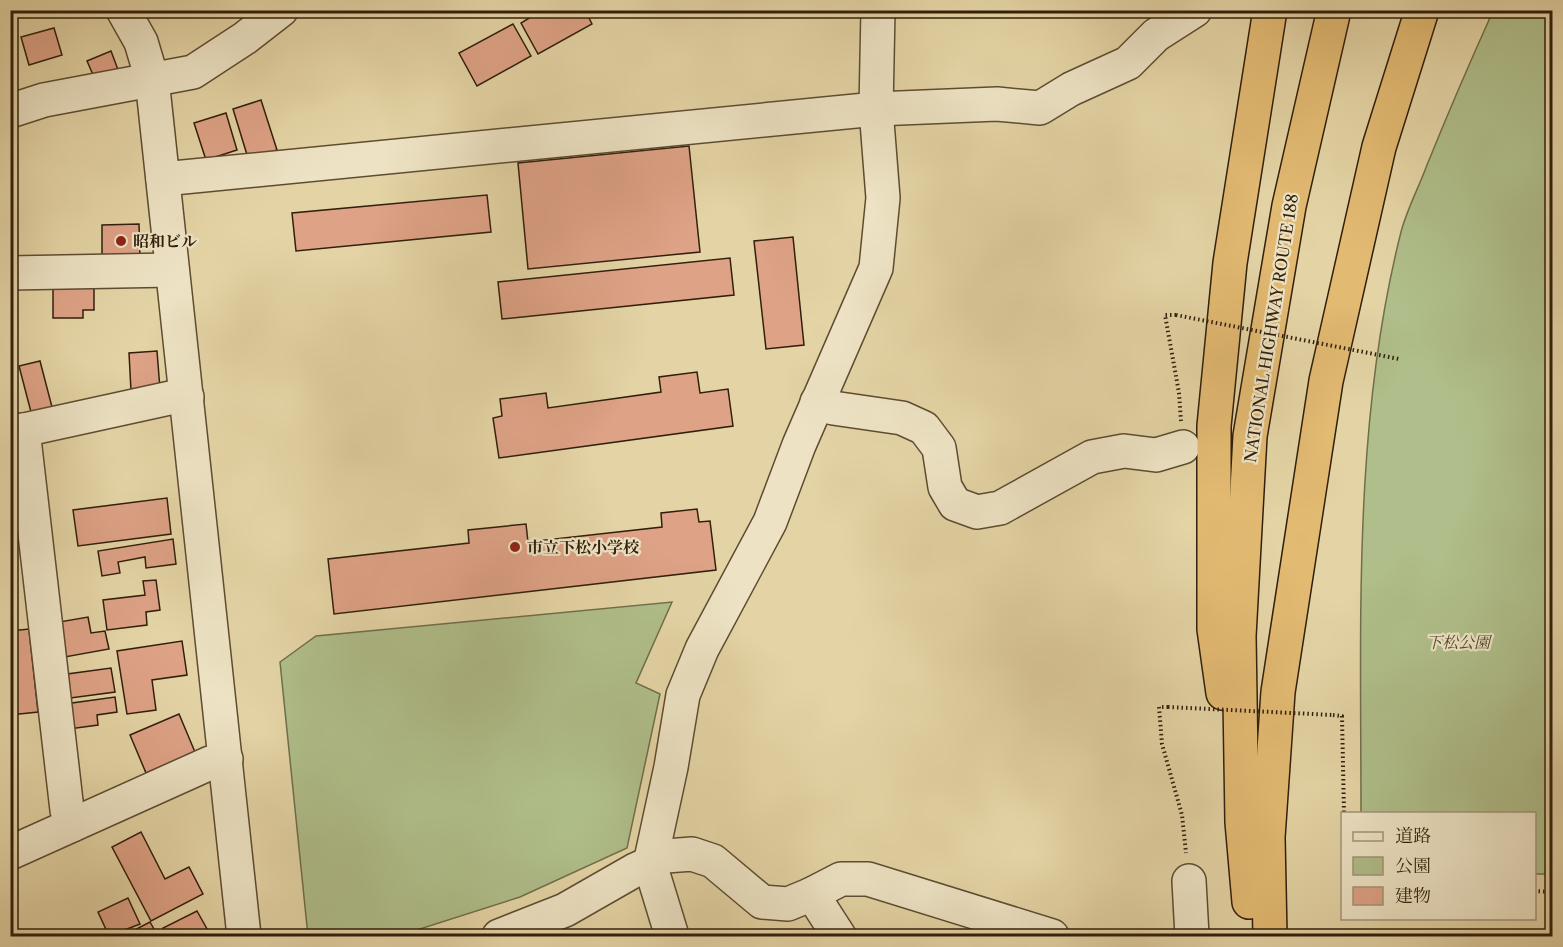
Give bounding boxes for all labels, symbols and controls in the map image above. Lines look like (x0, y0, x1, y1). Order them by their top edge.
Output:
street label: NATIONAL HIGHWAY ROUTE 188 (1240, 192, 1302, 464)
place label: 昭和ビル (133, 231, 197, 251)
marker: 昭和ビル (114, 234, 128, 248)
place label: 市立下松小学校 (527, 537, 640, 557)
marker: 市立下松小学校 (508, 540, 522, 554)
park label: 下松公園 (1426, 632, 1493, 652)
legend (1341, 812, 1536, 920)
text: 道路 (1395, 825, 1431, 847)
text: 公園 (1395, 855, 1431, 877)
text: 建物 (1395, 885, 1431, 907)

